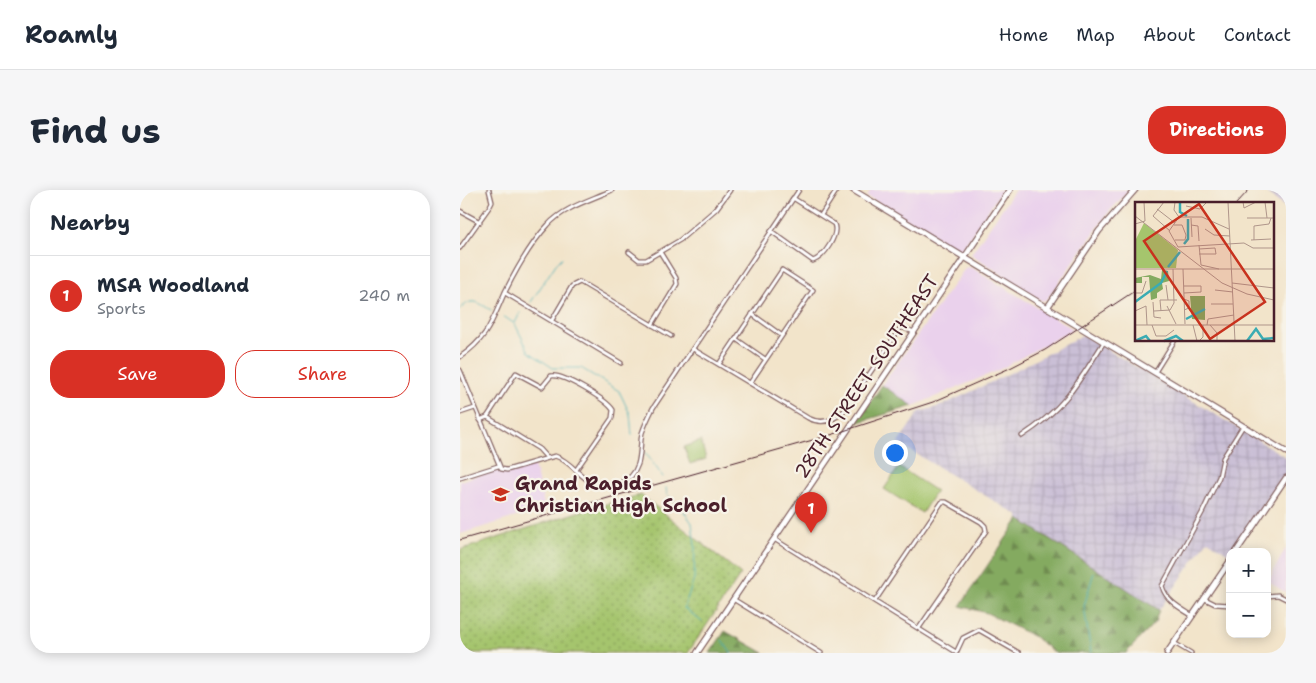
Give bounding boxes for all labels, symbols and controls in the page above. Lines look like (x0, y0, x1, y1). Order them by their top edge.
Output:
text: Roamly (25, 19, 118, 51)
text: Home (999, 23, 1048, 47)
text: Map (1076, 23, 1115, 47)
text: About (1143, 23, 1196, 47)
text: Contact (1224, 23, 1291, 47)
button: Directions (1148, 106, 1286, 154)
text: Find us (30, 107, 161, 154)
inset map (1135, 202, 1274, 341)
text: Nearby (50, 209, 130, 237)
street label: 28TH STREET SOUTHEAST (789, 269, 944, 483)
text: MSA Woodland (97, 273, 249, 298)
text: 1 (62, 285, 70, 306)
text: 240 m (358, 285, 410, 306)
text: Sports (97, 298, 146, 319)
button: Save (50, 350, 225, 398)
button: Share (235, 350, 410, 398)
your location (882, 440, 908, 466)
place label: Grand Rapids Christian High School (515, 471, 728, 518)
school or university icon: Grand Rapids Christian High School (491, 484, 511, 504)
pin: 1 (795, 492, 827, 533)
map controls (1226, 548, 1271, 638)
button: + (1226, 548, 1271, 593)
button: − (1226, 593, 1271, 638)

